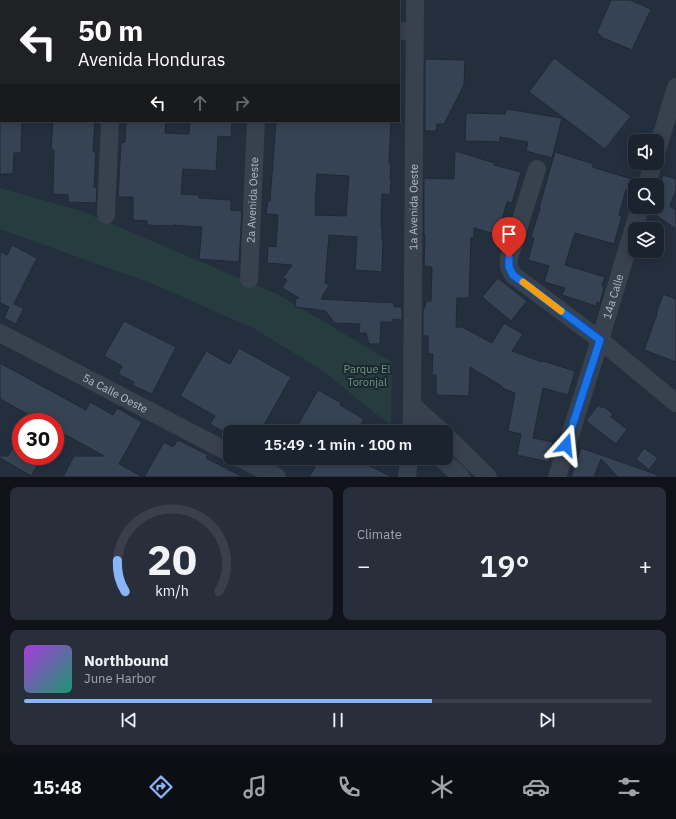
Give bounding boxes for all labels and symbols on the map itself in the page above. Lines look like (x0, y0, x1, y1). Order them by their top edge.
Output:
street label: 2a Avenida Oeste (244, 157, 261, 243)
street label: 1a Avenida Oeste (406, 164, 421, 250)
pin (492, 217, 526, 258)
street label: 14a Calle (600, 272, 626, 321)
park label: Parque El Toronjal (343, 362, 391, 389)
street label: 5a Calle Oeste (80, 370, 150, 416)
speed limit sign: 30 (12, 413, 64, 465)
position arrow (545, 424, 587, 466)

